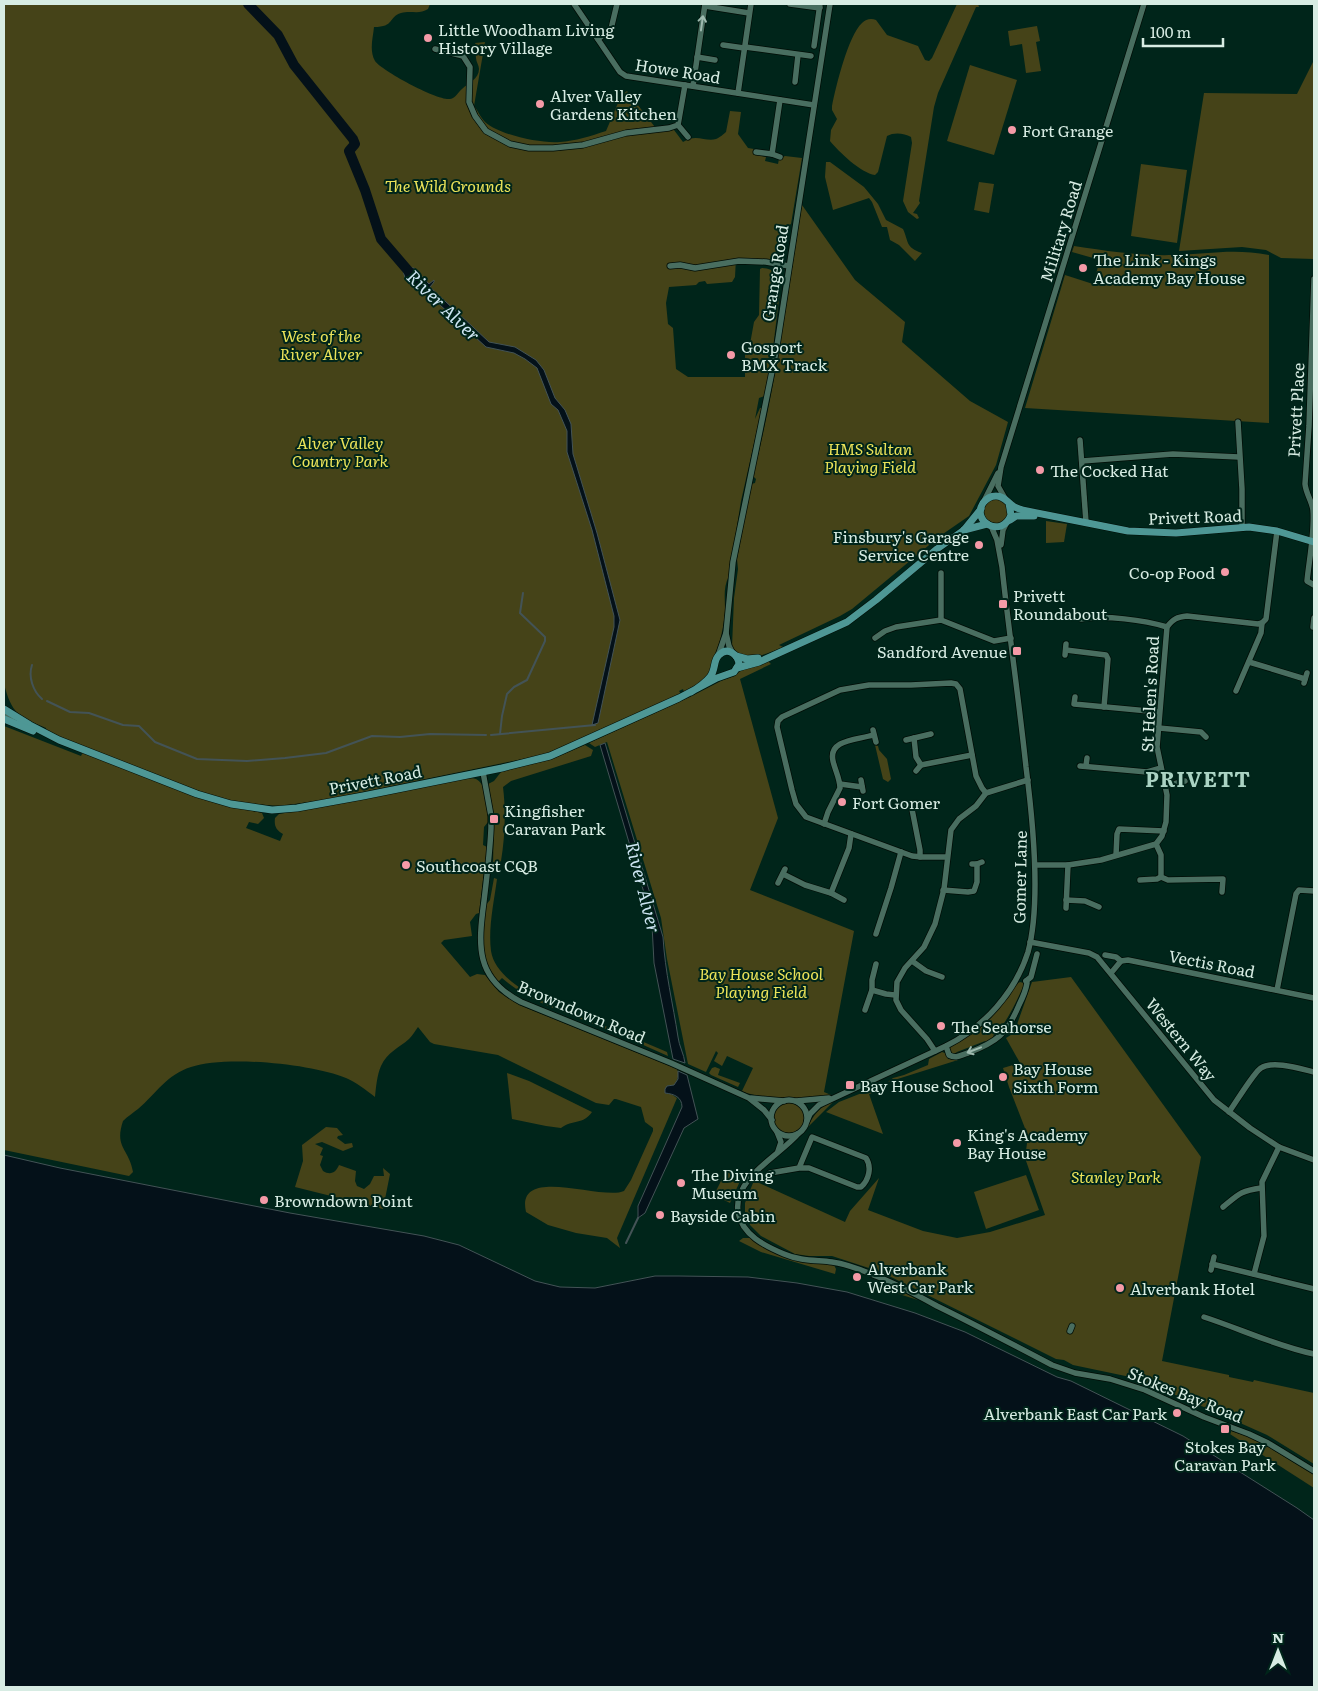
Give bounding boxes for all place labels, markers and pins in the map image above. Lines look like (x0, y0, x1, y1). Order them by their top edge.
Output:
place label: Little Woodham Living History Village (438, 17, 614, 59)
marker: Little Woodham Living History Village (422, 32, 434, 44)
place label: Alver Valley Gardens Kitchen (550, 83, 677, 125)
marker: Alver Valley Gardens Kitchen (534, 98, 546, 110)
place label: Fort Grange (1022, 118, 1113, 142)
marker: Fort Grange (1006, 124, 1018, 136)
place label: The Link - Kings Academy Bay House (1093, 247, 1245, 289)
marker: The Link - Kings Academy Bay House (1077, 262, 1089, 274)
place label: Gosport BMX Track (741, 334, 827, 376)
marker: Gosport BMX Track (725, 349, 737, 361)
place label: The Cocked Hat (1050, 458, 1169, 482)
marker: The Cocked Hat (1034, 464, 1046, 476)
place label: Finsbury's Garage Service Centre (833, 524, 969, 566)
marker: Finsbury's Garage Service Centre (973, 539, 985, 551)
place label: Co-op Food (1129, 560, 1215, 584)
marker: Co-op Food (1219, 566, 1231, 578)
place label: Privett Roundabout (1013, 583, 1108, 625)
marker: Privett Roundabout (997, 598, 1009, 610)
place label: Sandford Avenue (877, 639, 1007, 663)
marker: Sandford Avenue (1011, 645, 1023, 657)
place label: Fort Gomer (852, 790, 940, 814)
marker: Fort Gomer (836, 796, 848, 808)
place label: Kingfisher Caravan Park (504, 798, 606, 840)
marker: Kingfisher Caravan Park (488, 813, 500, 825)
place label: Southcoast CQB (416, 853, 538, 877)
marker: Southcoast CQB (400, 859, 412, 871)
place label: The Seahorse (951, 1014, 1051, 1038)
marker: The Seahorse (935, 1020, 947, 1032)
place label: Bay House Sixth Form (1013, 1056, 1099, 1098)
marker: Bay House Sixth Form (997, 1071, 1009, 1083)
place label: Bay House School (860, 1073, 994, 1097)
marker: Bay House School (844, 1079, 856, 1091)
place label: King's Academy Bay House (967, 1122, 1088, 1164)
marker: King's Academy Bay House (951, 1137, 963, 1149)
place label: The Diving Museum (691, 1162, 774, 1204)
marker: The Diving Museum (675, 1177, 687, 1189)
place label: Browndown Point (274, 1188, 413, 1212)
marker: Browndown Point (258, 1194, 270, 1206)
place label: Bayside Cabin (670, 1203, 776, 1227)
marker: Bayside Cabin (654, 1209, 666, 1221)
place label: Alverbank West Car Park (867, 1256, 973, 1298)
marker: Alverbank West Car Park (851, 1271, 863, 1283)
place label: Alverbank Hotel (1130, 1276, 1255, 1300)
marker: Alverbank Hotel (1114, 1282, 1126, 1294)
place label: Alverbank East Car Park (983, 1401, 1167, 1425)
marker: Alverbank East Car Park (1171, 1407, 1183, 1419)
marker: Stokes Bay Caravan Park (1219, 1423, 1231, 1435)
place label: Stokes Bay Caravan Park (1174, 1434, 1276, 1476)

